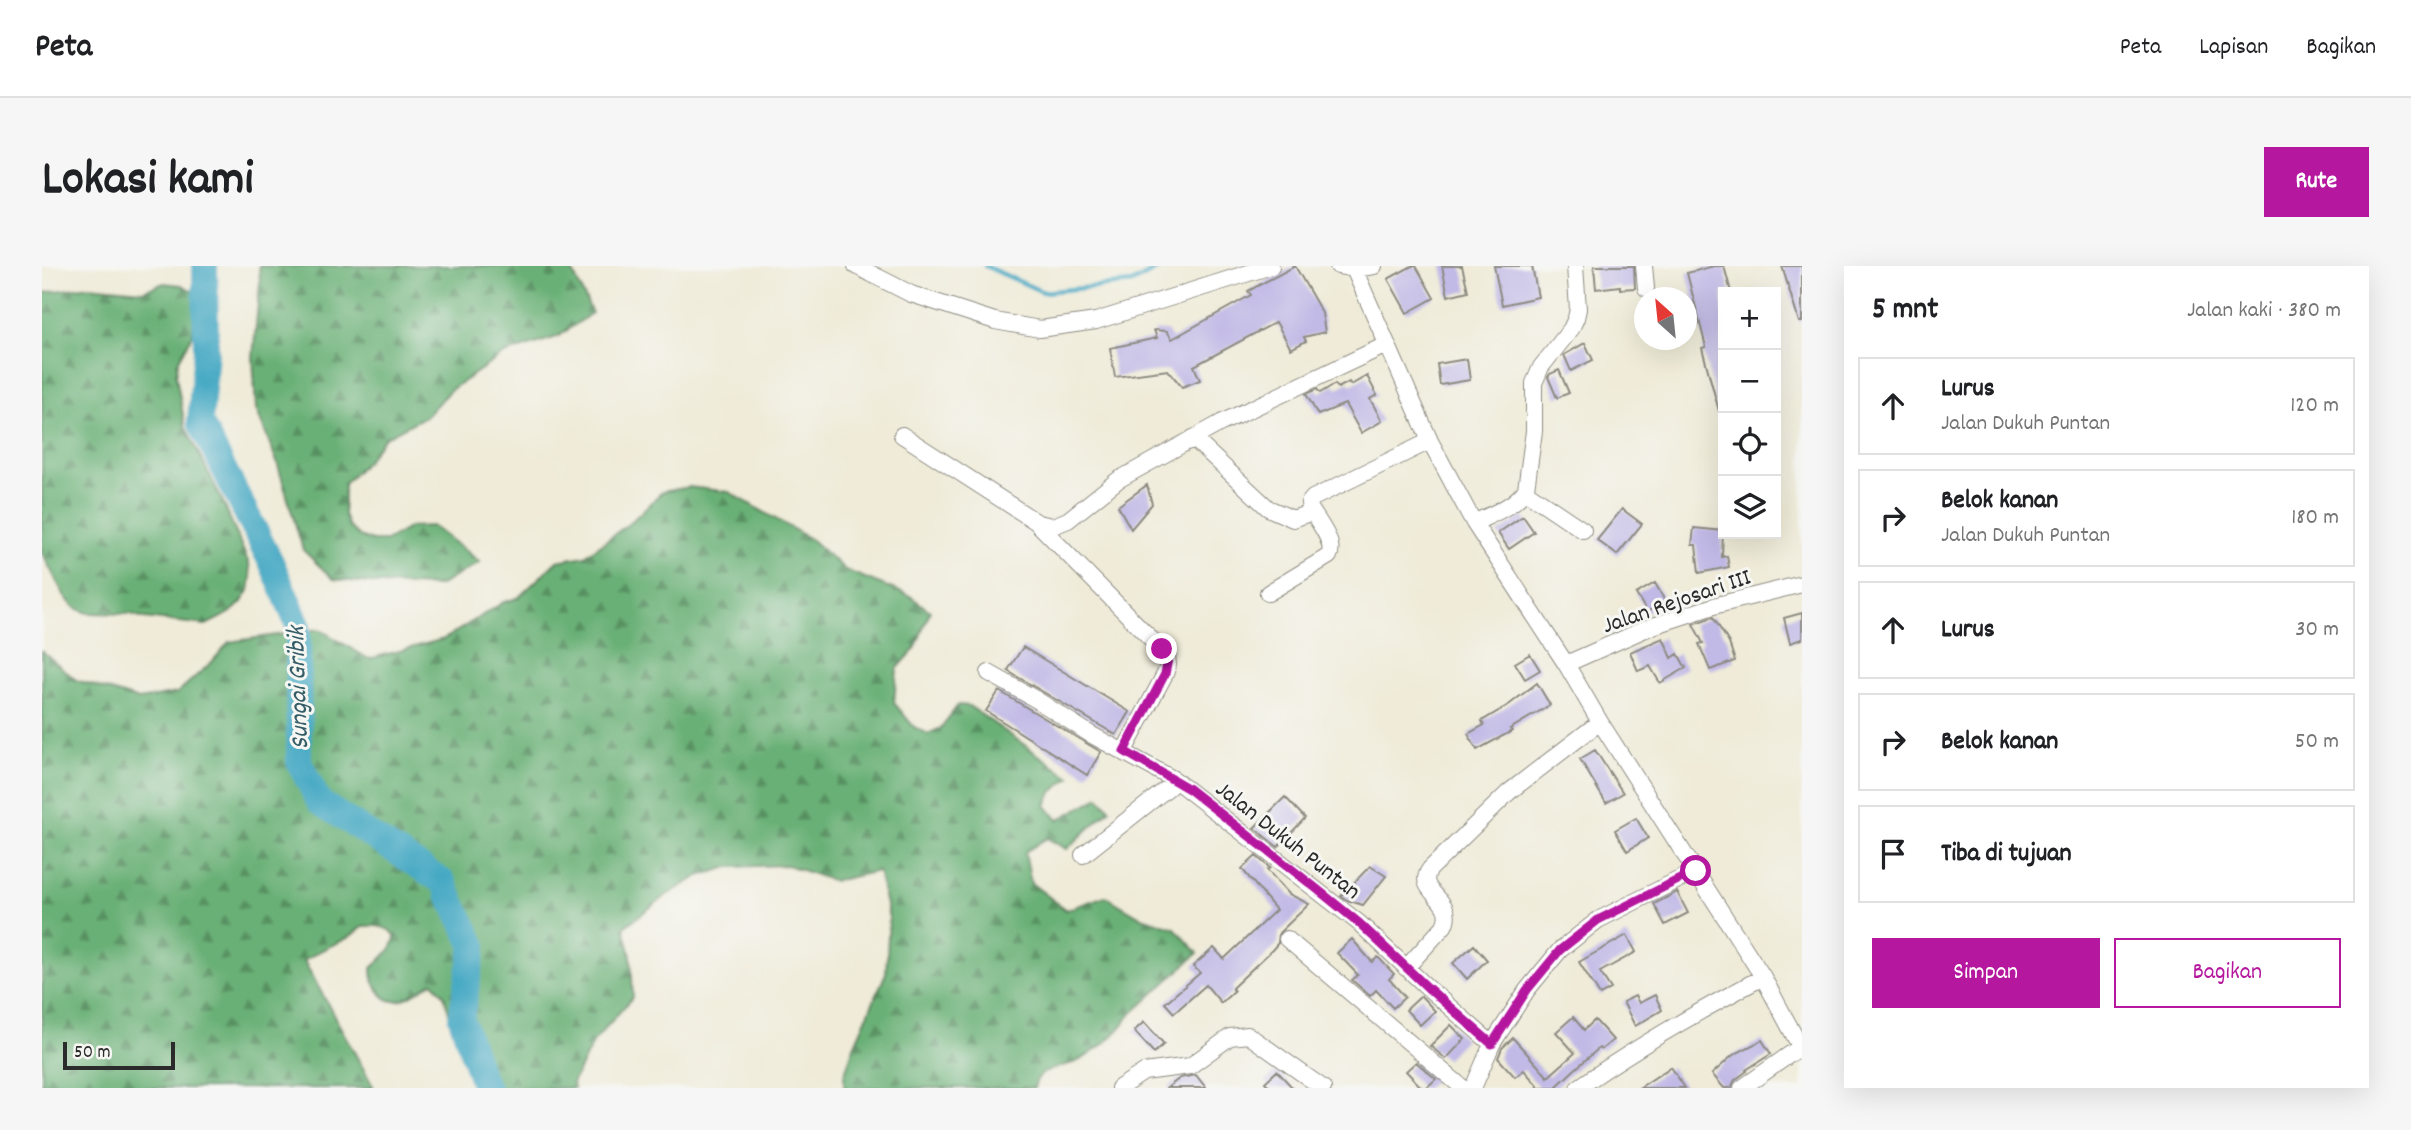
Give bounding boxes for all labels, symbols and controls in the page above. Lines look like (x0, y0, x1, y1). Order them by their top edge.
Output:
text: Peta (35, 25, 92, 72)
text: Peta (2120, 31, 2161, 65)
text: Lapisan (2199, 31, 2268, 65)
text: Bagikan (2306, 31, 2376, 65)
text: Lokasi kami (42, 147, 253, 217)
button: Rute (2264, 147, 2369, 217)
north arrow (1634, 287, 1697, 350)
map controls (1718, 287, 1781, 539)
button: + (1718, 287, 1781, 350)
text: 5 mnt (1872, 290, 1938, 333)
text: Jalan kaki · 380 m (2187, 295, 2341, 328)
button: − (1718, 350, 1781, 413)
text: Lurus (1941, 371, 1995, 408)
icon: ahead (1874, 387, 1912, 425)
text: 120 m (2290, 390, 2339, 423)
text: Jalan Dukuh Puntan (1941, 408, 2110, 441)
button: locate (1718, 413, 1781, 476)
button: layers (1718, 476, 1781, 539)
text: Belok kanan (1941, 483, 2058, 520)
icon: right (1874, 499, 1912, 537)
text: 180 m (2291, 502, 2339, 535)
text: Jalan Dukuh Puntan (1941, 520, 2110, 553)
street label: Jalan Rejosari III (1598, 561, 1756, 644)
icon: ahead (1874, 611, 1912, 649)
text: Lurus (1941, 612, 1995, 649)
text: 30 m (2295, 614, 2339, 647)
water label: Sungai Gribik (279, 623, 320, 750)
route end (1146, 633, 1177, 664)
icon: right (1874, 723, 1912, 761)
text: Belok kanan (1941, 724, 2058, 761)
text: 50 m (2295, 726, 2339, 759)
street label: Jalan Dukuh Puntan (1207, 774, 1367, 909)
icon: arrive (1874, 835, 1912, 873)
text: Tiba di tujuan (1941, 836, 2072, 873)
route start (1680, 855, 1711, 886)
button: Simpan (1872, 938, 2100, 1008)
button: Bagikan (2114, 938, 2341, 1008)
scale bar (63, 1039, 175, 1071)
text: 50 m (74, 1040, 111, 1067)

